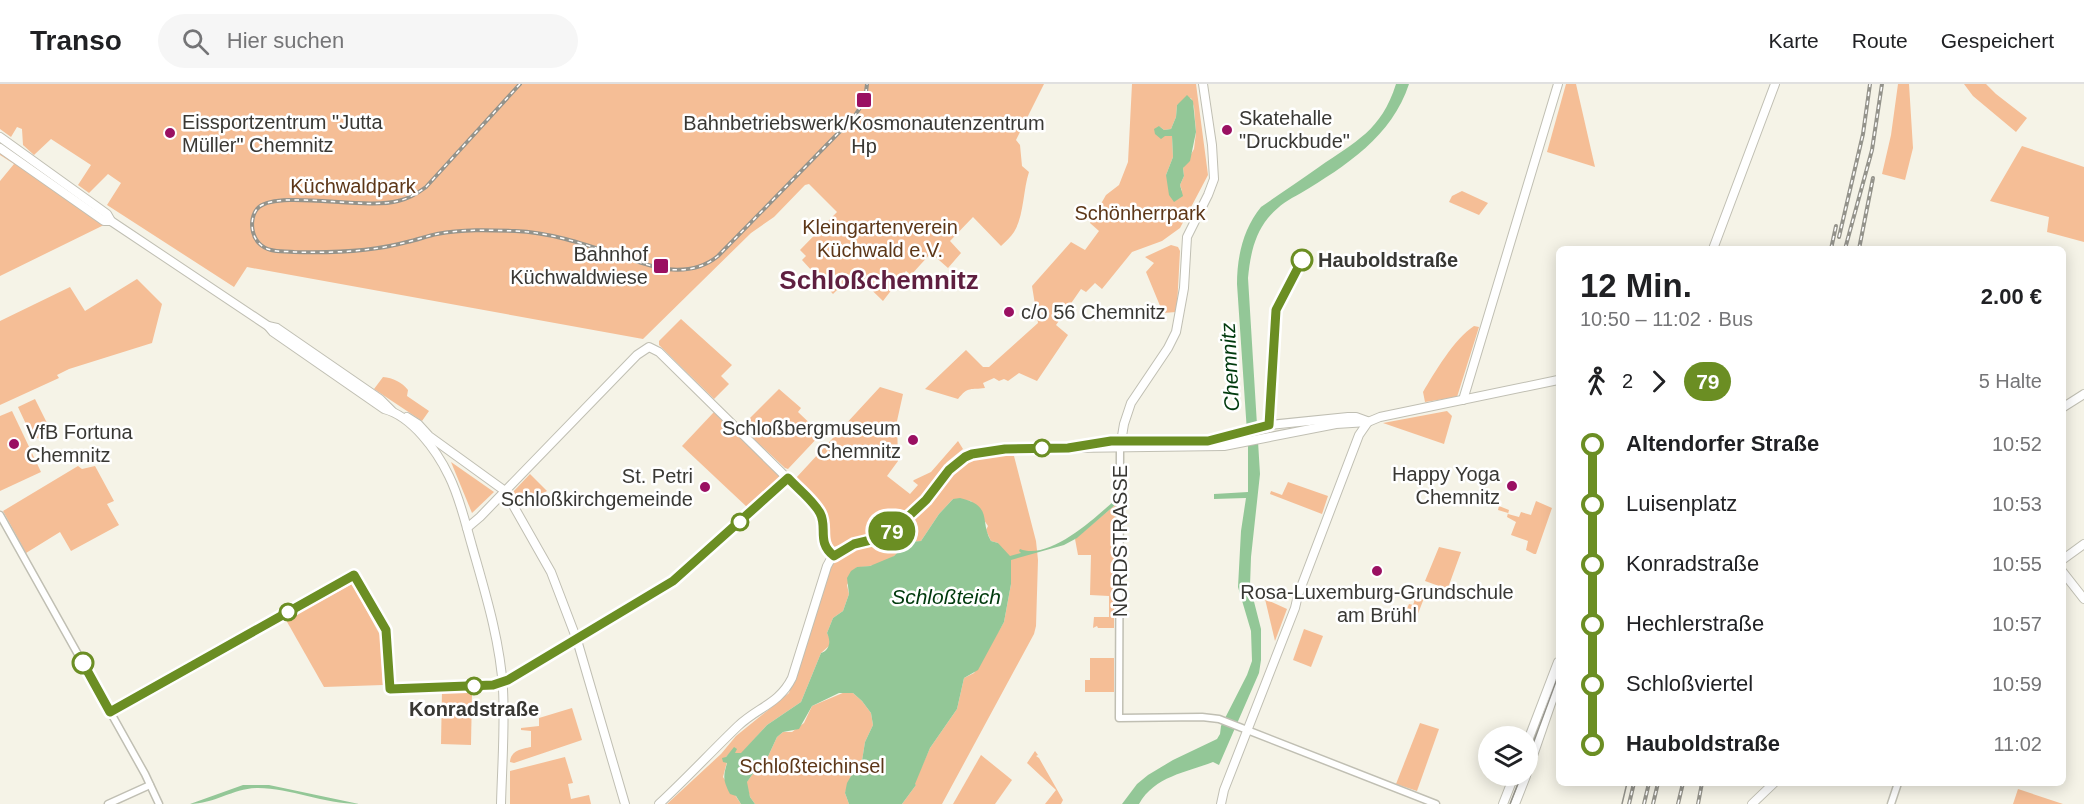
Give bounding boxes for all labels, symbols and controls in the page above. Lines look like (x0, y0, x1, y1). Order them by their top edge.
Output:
search box (158, 14, 578, 68)
text: Transo (30, 25, 122, 56)
icon: search (179, 25, 212, 58)
text: Hier suchen (227, 28, 344, 53)
text: Karte (1769, 29, 1819, 52)
text: Route (1852, 29, 1908, 52)
text: Gespeichert (1941, 29, 2054, 52)
marker: Bahnbetriebswerk/Kosmonautenzentrum Hp (855, 91, 873, 109)
place label: Skatehalle "Druckbude" (1239, 107, 1350, 152)
place label: Eissportzentrum "Jutta Müller" Chemnitz (182, 111, 383, 156)
place label: Bahnbetriebswerk/Kosmonautenzentrum Hp (683, 112, 1045, 157)
marker: Skatehalle "Druckbude" (1220, 123, 1234, 137)
marker: Eissportzentrum "Jutta Müller" Chemnitz (163, 126, 177, 140)
park label: Küchwaldpark (290, 175, 417, 197)
park label: Schönherrpark (1074, 202, 1207, 224)
park label: Kleingartenverein Küchwald e.V. (802, 216, 958, 261)
place label: Bahnhof Küchwaldwiese (510, 243, 648, 288)
marker: Hauboldstraße (1291, 249, 1313, 271)
place label: Hauboldstraße (1318, 249, 1458, 271)
marker: Bahnhof Küchwaldwiese (652, 257, 670, 275)
district label: Schloßchemnitz (779, 265, 979, 295)
text: 12 Min. (1580, 267, 1692, 304)
text: 2.00 € (1981, 284, 2042, 309)
place label: c/o 56 Chemnitz (1021, 301, 1166, 323)
marker: c/o 56 Chemnitz (1002, 305, 1016, 319)
text: 10:50 – 11:02 · Bus (1580, 308, 1753, 330)
water label: Chemnitz (1216, 322, 1243, 412)
icon: walk (1580, 365, 1613, 398)
icon: forward (1642, 365, 1675, 398)
text: 2 (1622, 370, 1633, 392)
text: 79 (1696, 370, 1719, 393)
text: 5 Halte (1979, 370, 2042, 392)
place label: Schloßbergmuseum Chemnitz (722, 417, 901, 462)
place label: VfB Fortuna Chemnitz (26, 421, 134, 466)
text: Altendorfer Straße (1626, 431, 1819, 456)
marker: Schloßbergmuseum Chemnitz (906, 433, 920, 447)
text: 10:52 (1992, 433, 2042, 455)
marker: VfB Fortuna Chemnitz (7, 437, 21, 451)
unlabelled marker (1033, 439, 1051, 457)
place label: Happy Yoga Chemnitz (1392, 463, 1501, 508)
place label: St. Petri Schloßkirchgemeinde (501, 465, 693, 510)
street label: NORDSTRASSE (1109, 465, 1131, 617)
marker: Happy Yoga Chemnitz (1505, 479, 1519, 493)
marker: St. Petri Schloßkirchgemeinde (698, 480, 712, 494)
text: Luisenplatz (1626, 491, 1737, 516)
text: 10:53 (1992, 493, 2042, 515)
line badge: 79 (865, 512, 919, 550)
unlabelled marker (731, 513, 749, 531)
text: 79 (880, 520, 904, 543)
text: Konradstraße (1626, 551, 1759, 576)
text: 10:55 (1992, 553, 2042, 575)
marker: Rosa-Luxemburg-Grundschule am Brühl (1370, 564, 1384, 578)
place label: Rosa-Luxemburg-Grundschule am Brühl (1240, 581, 1514, 626)
water label: Schloßteich (891, 585, 1001, 608)
unlabelled marker (279, 603, 297, 621)
text: Hechlerstraße (1626, 611, 1764, 636)
text: 10:57 (1992, 613, 2042, 635)
unlabelled marker (72, 652, 94, 674)
text: Schloßviertel (1626, 671, 1753, 696)
text: 10:59 (1992, 673, 2042, 695)
marker: Konradstraße (465, 677, 483, 695)
place label: Konradstraße (409, 698, 539, 720)
map controls (1478, 726, 1538, 786)
button: layers (1478, 726, 1538, 786)
text: Hauboldstraße (1626, 731, 1780, 756)
text: 11:02 (1993, 733, 2042, 755)
park label: Schloßteichinsel (739, 755, 885, 777)

